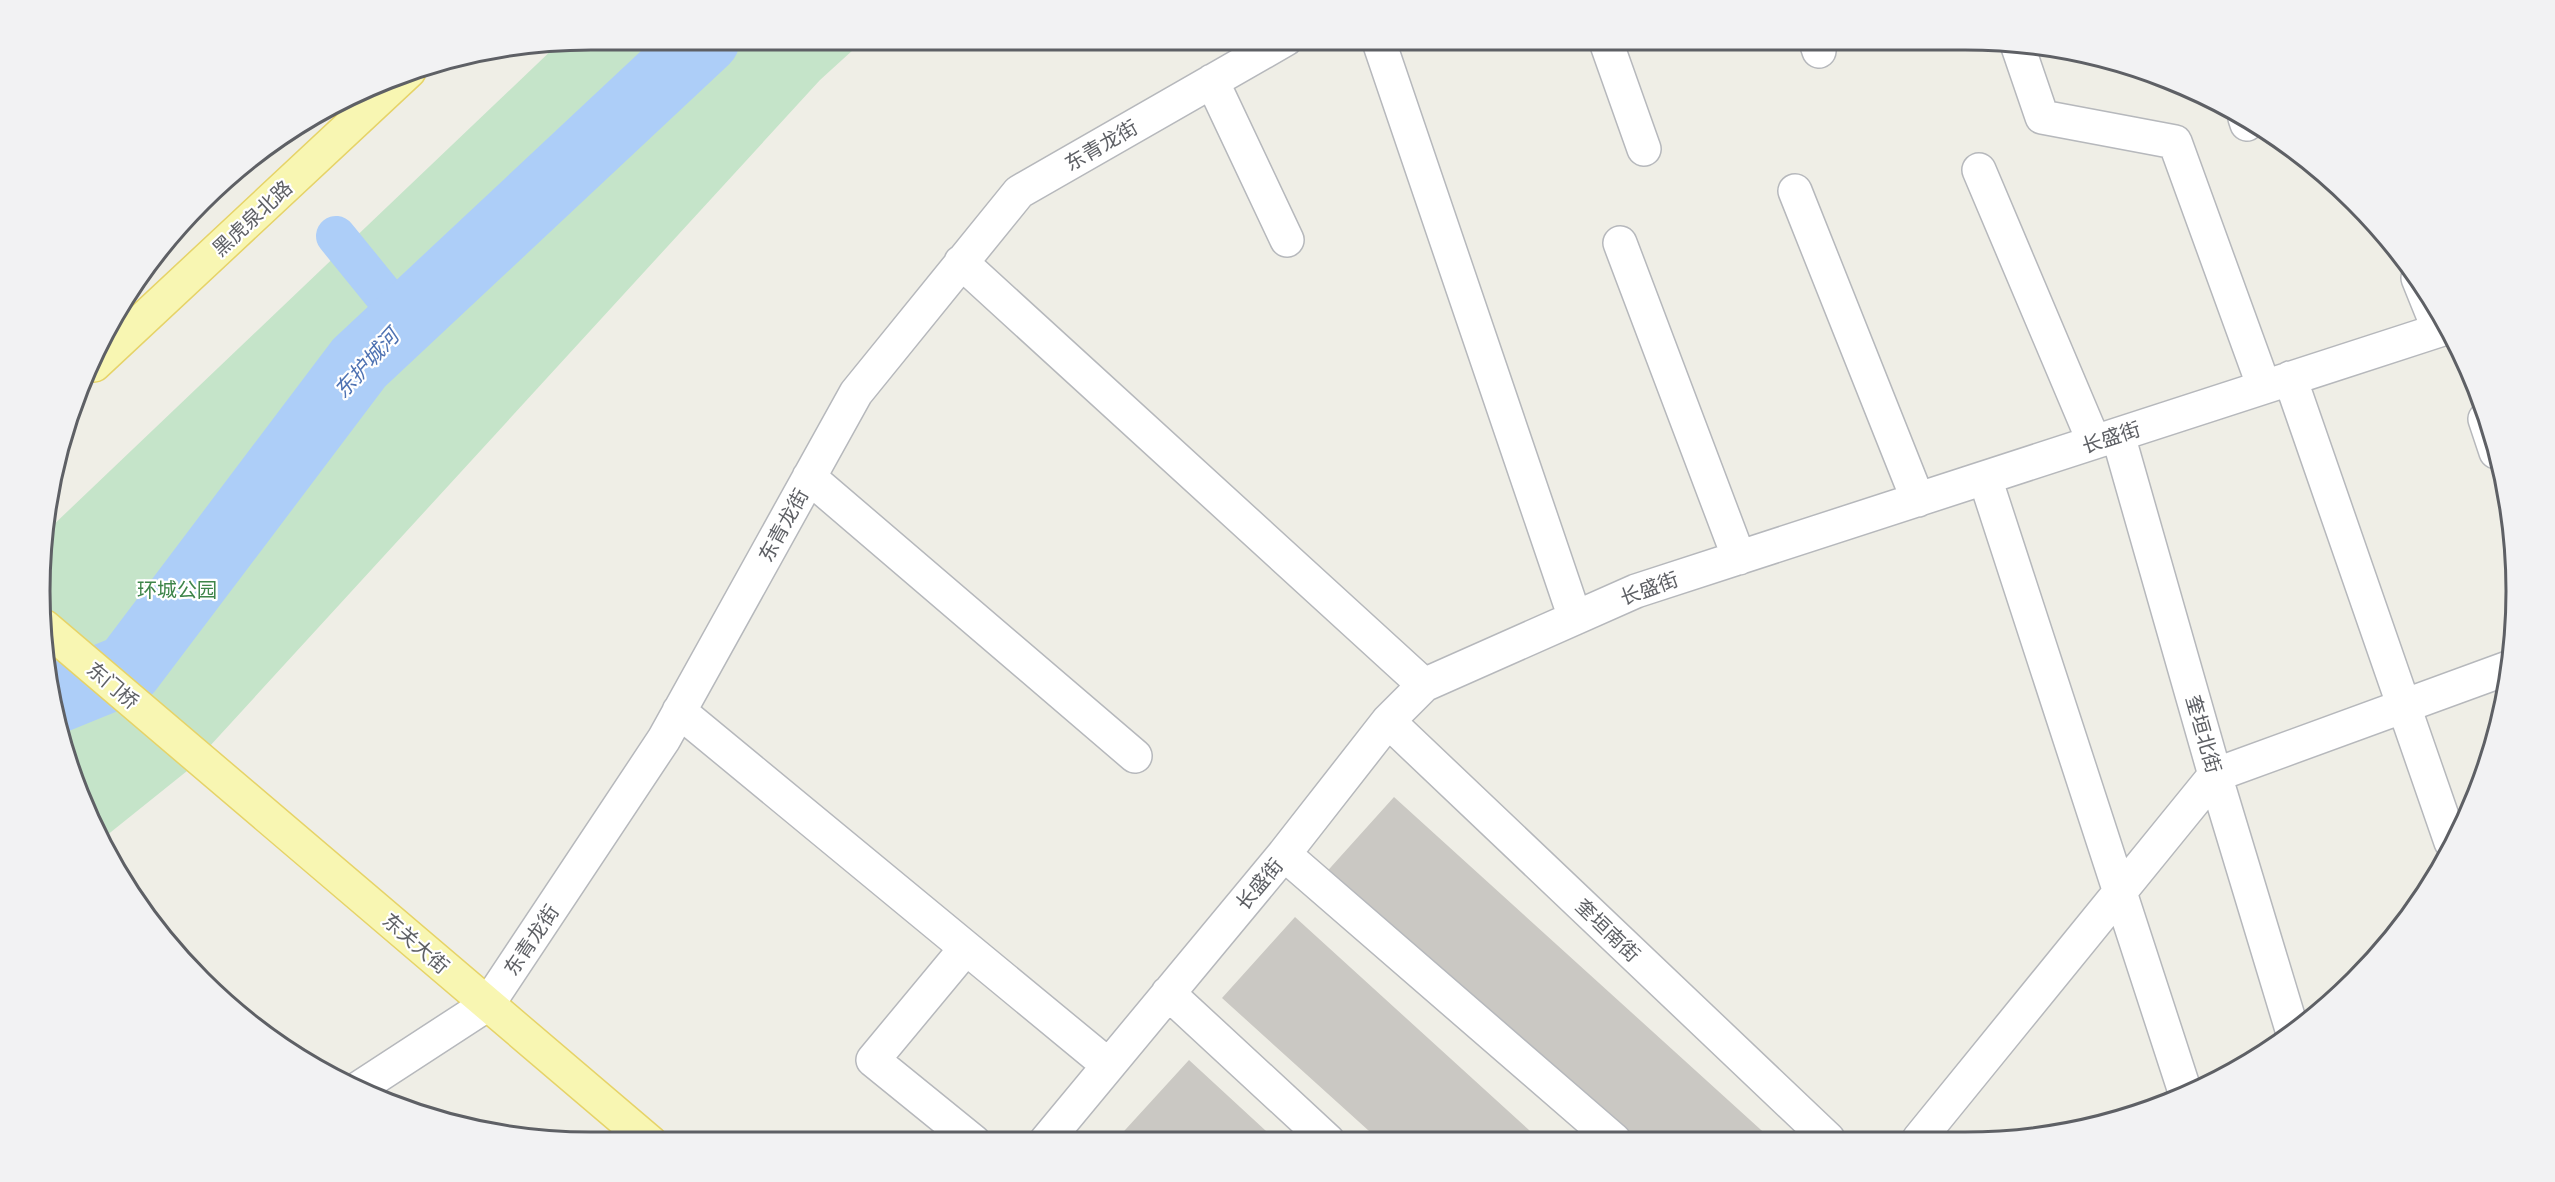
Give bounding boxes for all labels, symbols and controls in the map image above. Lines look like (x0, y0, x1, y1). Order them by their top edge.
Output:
street label: 东青龙街 (1061, 115, 1141, 175)
street label: 黑虎泉北路 (208, 175, 296, 261)
water label: 东护城河 (329, 321, 406, 402)
street label: 长盛街 (2079, 417, 2143, 457)
street label: 东青龙街 (754, 484, 812, 566)
street label: 长盛街 (1617, 567, 1681, 609)
park label: 环城公园 (137, 578, 217, 601)
street label: 东门桥 (83, 657, 143, 713)
street label: 奎垣北街 (2182, 692, 2226, 776)
street label: 长盛街 (1231, 854, 1287, 914)
street label: 奎垣南街 (1571, 894, 1645, 966)
street label: 东青龙街 (499, 900, 563, 980)
street label: 东关大街 (378, 908, 454, 978)

